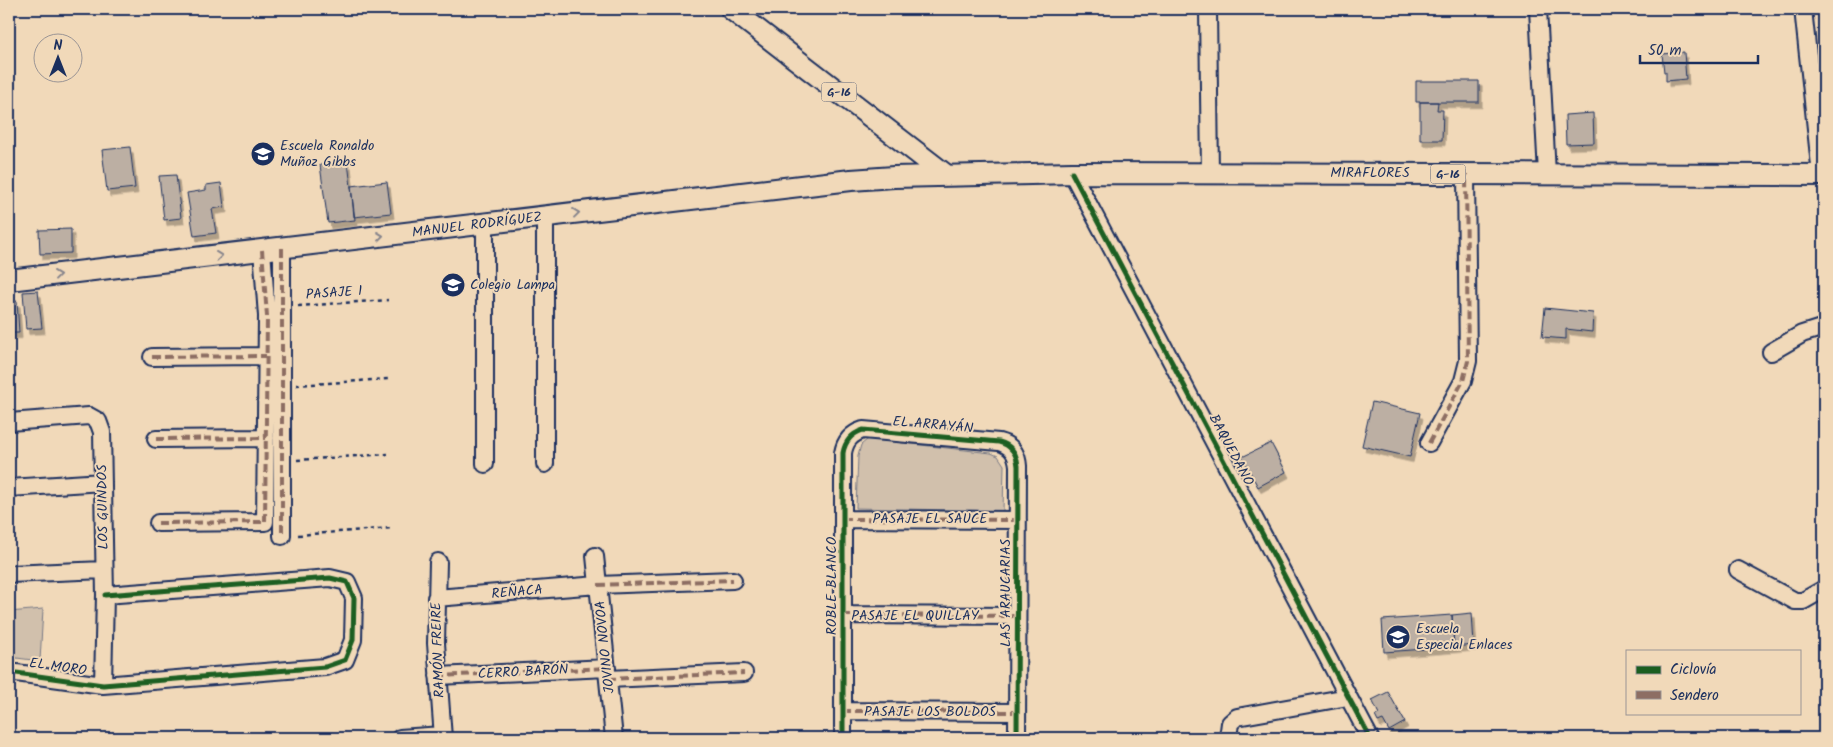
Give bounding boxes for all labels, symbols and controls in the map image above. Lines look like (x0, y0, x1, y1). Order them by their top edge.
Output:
north arrow (32, 32, 82, 82)
scale bar (1640, 32, 1758, 64)
text: N (54, 35, 63, 57)
text: 50 m (1648, 39, 1682, 63)
road number: G-16 (822, 82, 856, 101)
place label: Escuela Ronaldo Muñoz Gibbs (280, 135, 374, 173)
school or university icon: Escuela Ronaldo Muñoz Gibbs (250, 141, 276, 167)
street label: MIRAFLORES (1330, 162, 1410, 184)
road number: G-16 (1430, 164, 1466, 183)
street label: MANUEL RODRÍGUEZ (411, 206, 543, 244)
one-way arrow (572, 208, 580, 219)
one-way arrow (376, 231, 384, 242)
one-way arrow (215, 251, 223, 262)
one-way arrow (53, 270, 61, 281)
school or university icon: Colegio Lampa (440, 272, 466, 298)
place label: Colegio Lampa (470, 274, 555, 296)
street label: PASAJE 1 (305, 280, 363, 306)
street label: BAQUEDANO (1203, 410, 1259, 490)
street label: EL ARRAYÁN (892, 411, 975, 440)
street label: LOS GUINDOS (91, 464, 115, 550)
street label: PASAJE EL SAUCE (873, 508, 988, 530)
street label: ROBLE BLANCO (821, 536, 843, 635)
street label: LAS ARAUCARIAS (995, 538, 1017, 647)
street label: REÑACA (491, 579, 543, 605)
street label: JOVINO NOVOA (589, 600, 621, 694)
street label: RAMÓN FREIRE (425, 601, 451, 698)
street label: PASAJE EL QUILLAY (851, 605, 980, 627)
place label: Escuela Especial Enlaces (1416, 618, 1512, 656)
school or university icon: Escuela Especial Enlaces (1385, 624, 1411, 650)
legend (1626, 650, 1800, 714)
street label: EL MORO (28, 652, 89, 682)
text: Ciclovía (1670, 658, 1717, 682)
street label: CERRO BARÓN (477, 659, 569, 685)
text: Sendero (1670, 684, 1719, 708)
street label: PASAJE LOS BOLDOS (864, 701, 997, 723)

